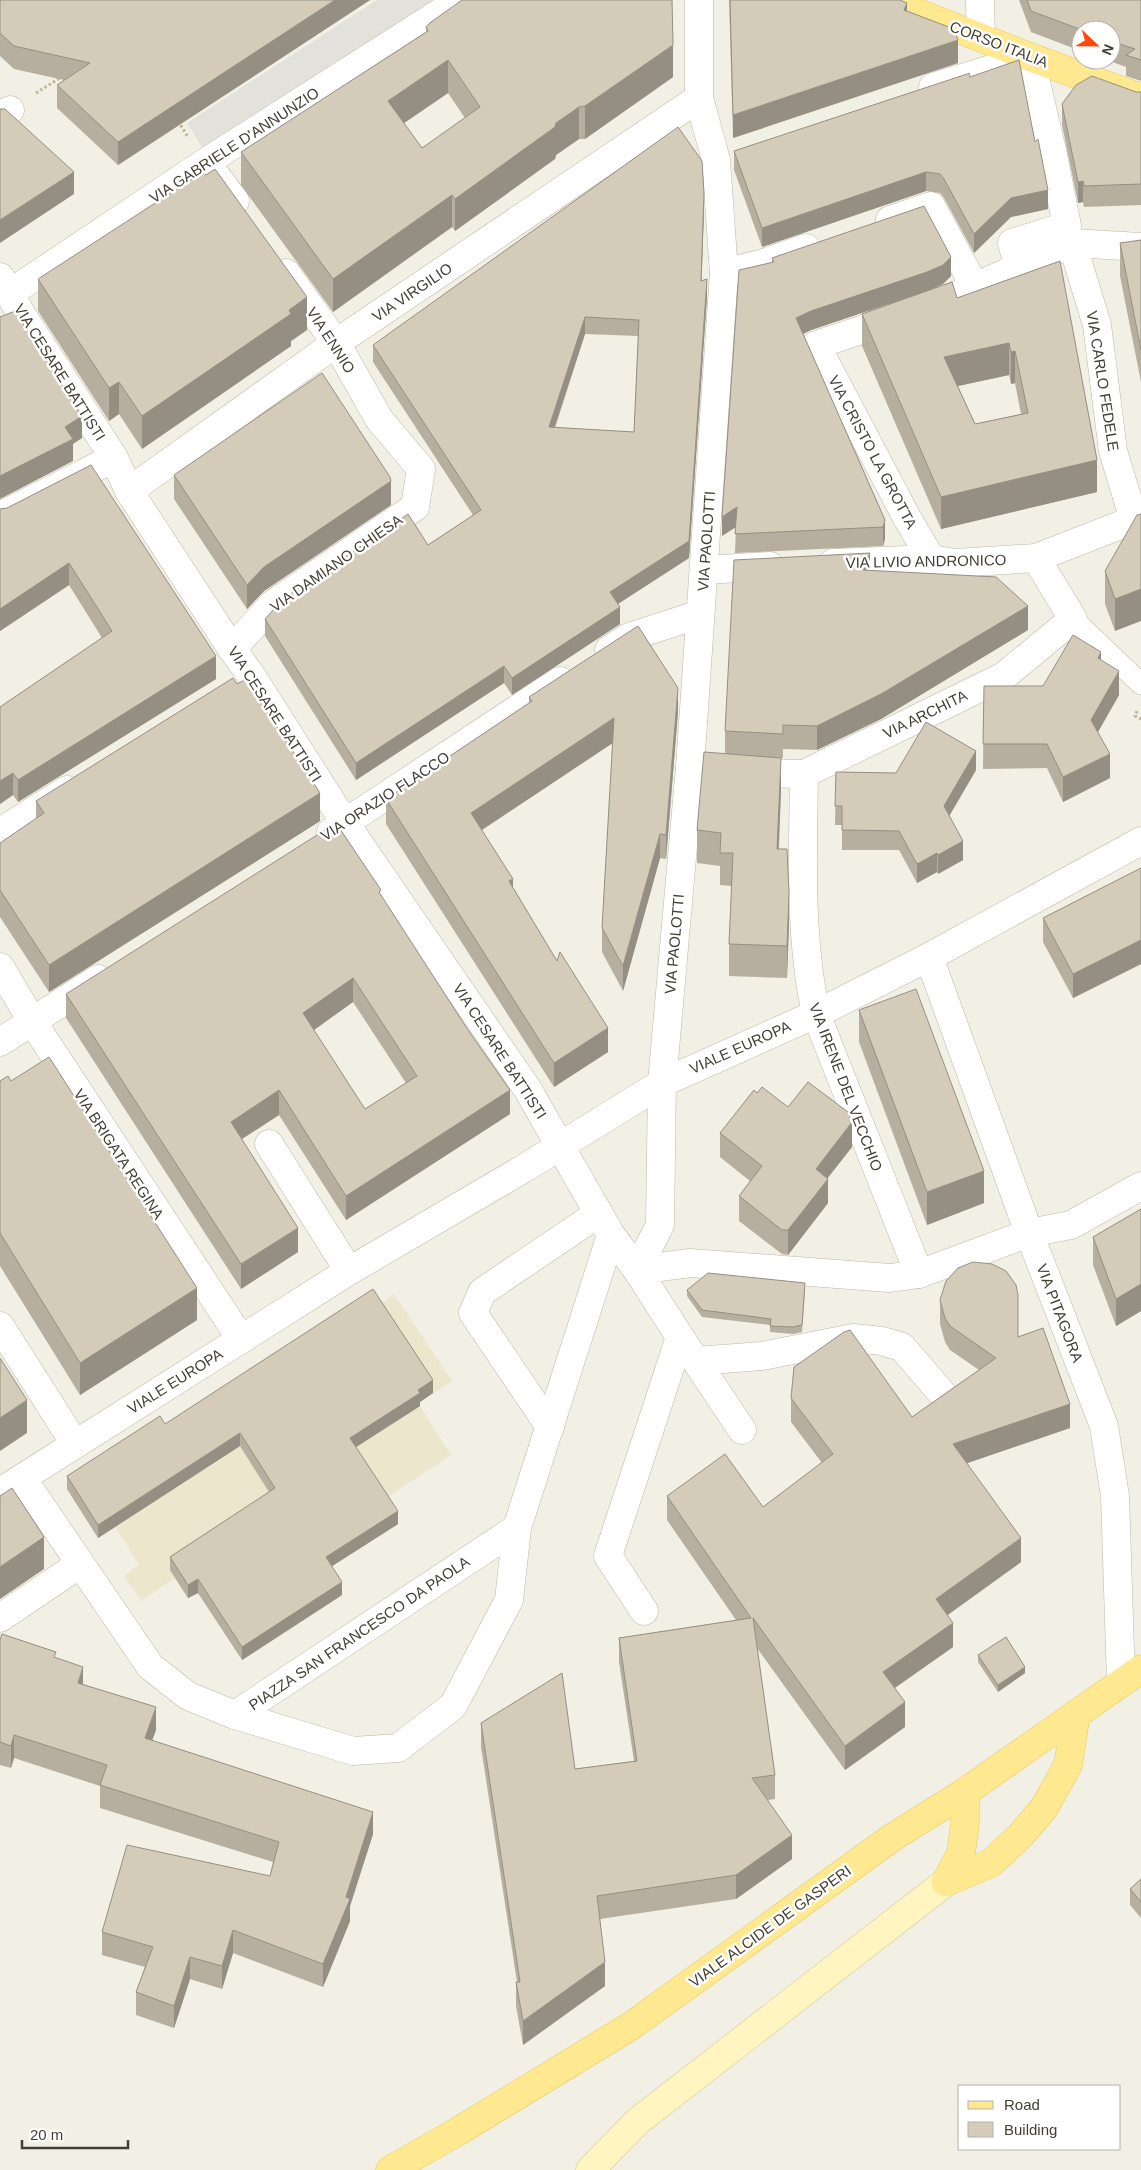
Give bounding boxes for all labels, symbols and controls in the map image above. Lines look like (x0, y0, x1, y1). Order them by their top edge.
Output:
street label: CORSO ITALIA (947, 17, 1051, 71)
north arrow (1071, 20, 1121, 70)
text: N (1099, 42, 1117, 58)
street label: VIA GABRIELE D'ANNUNZIO (146, 84, 322, 206)
street label: VIA VIRGILIO (369, 259, 455, 325)
street label: VIA CESARE BATTISTI (11, 300, 109, 444)
street label: VIA ENNIO (303, 304, 359, 376)
street label: VIA CARLO FEDELE (1084, 310, 1122, 452)
street label: VIA CRISTO LA GROTTA (825, 372, 921, 532)
street label: VIA PAOLOTTI (694, 490, 718, 592)
street label: VIA DAMIANO CHIESA (267, 511, 405, 615)
street label: VIA LIVIO ANDRONICO (845, 551, 1007, 571)
street label: VIA CESARE BATTISTI (225, 643, 325, 785)
street label: VIA ARCHITA (880, 686, 970, 742)
street label: VIA ORAZIO FLACCO (317, 748, 453, 844)
street label: VIA PAOLOTTI (661, 893, 687, 995)
street label: VIA CESARE BATTISTI (450, 980, 550, 1122)
street label: VIA IRENE DEL VECCHIO (806, 1001, 886, 1173)
street label: VIALE EUROPA (687, 1017, 793, 1077)
street label: VIA BRIGATA REGINA (70, 1086, 168, 1222)
street label: VIA PITAGORA (1033, 1261, 1087, 1365)
street label: VIALE EUROPA (124, 1345, 226, 1417)
street label: PIAZZA SAN FRANCESCO DA PAOLA (246, 1553, 472, 1713)
street label: VIALE ALCIDE DE GASPERI (686, 1862, 854, 1990)
legend (958, 2085, 1121, 2150)
text: Road (1004, 2096, 1040, 2113)
scale bar (22, 2118, 129, 2150)
text: Building (1004, 2121, 1057, 2138)
text: 20 m (30, 2126, 63, 2143)

